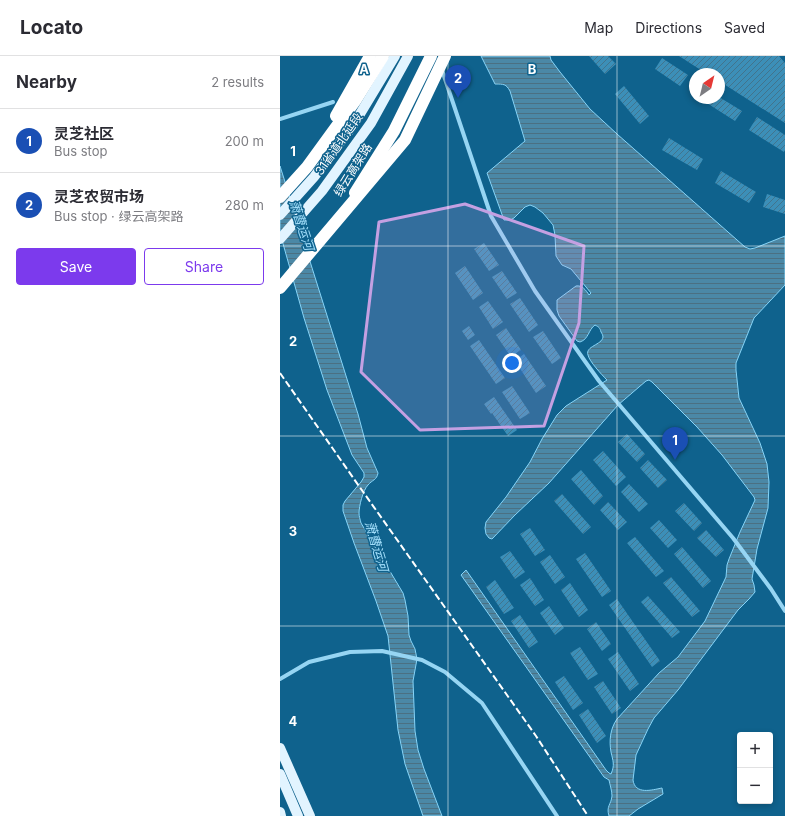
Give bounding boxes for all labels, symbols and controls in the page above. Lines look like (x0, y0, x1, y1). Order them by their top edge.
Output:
text: Locato (20, 16, 83, 39)
text: Map (584, 19, 613, 36)
text: Directions (635, 19, 702, 36)
text: Saved (724, 19, 765, 36)
text: A (359, 61, 369, 77)
text: B (528, 61, 537, 77)
pin: 2 (445, 65, 471, 98)
north arrow (689, 68, 725, 104)
text: Nearby (16, 72, 77, 92)
text: 2 results (211, 74, 264, 90)
street label: 31省道北延段 (312, 110, 365, 178)
text: 灵芝社区 (54, 124, 114, 143)
text: 1 (26, 133, 32, 149)
text: 200 m (225, 133, 264, 149)
street label: 绿云高架路 (330, 140, 375, 199)
text: Bus stop (54, 143, 107, 159)
text: 1 (290, 143, 296, 159)
text: 灵芝农贸市场 (54, 187, 144, 206)
text: 2 (25, 197, 33, 213)
text: 280 m (225, 197, 264, 213)
water label: 萧曹运河 (286, 198, 319, 255)
text: Bus stop · 绿云高架路 (54, 208, 184, 224)
button: Save (16, 248, 136, 285)
button: Share (144, 248, 264, 285)
text: 2 (289, 333, 297, 349)
your location (502, 353, 522, 373)
pin: 1 (662, 427, 688, 460)
water label: 萧曹运河 (362, 519, 393, 576)
text: 3 (289, 523, 297, 539)
text: 4 (289, 713, 298, 729)
map controls (737, 732, 773, 804)
button: + (737, 732, 773, 768)
button: − (737, 768, 773, 804)

